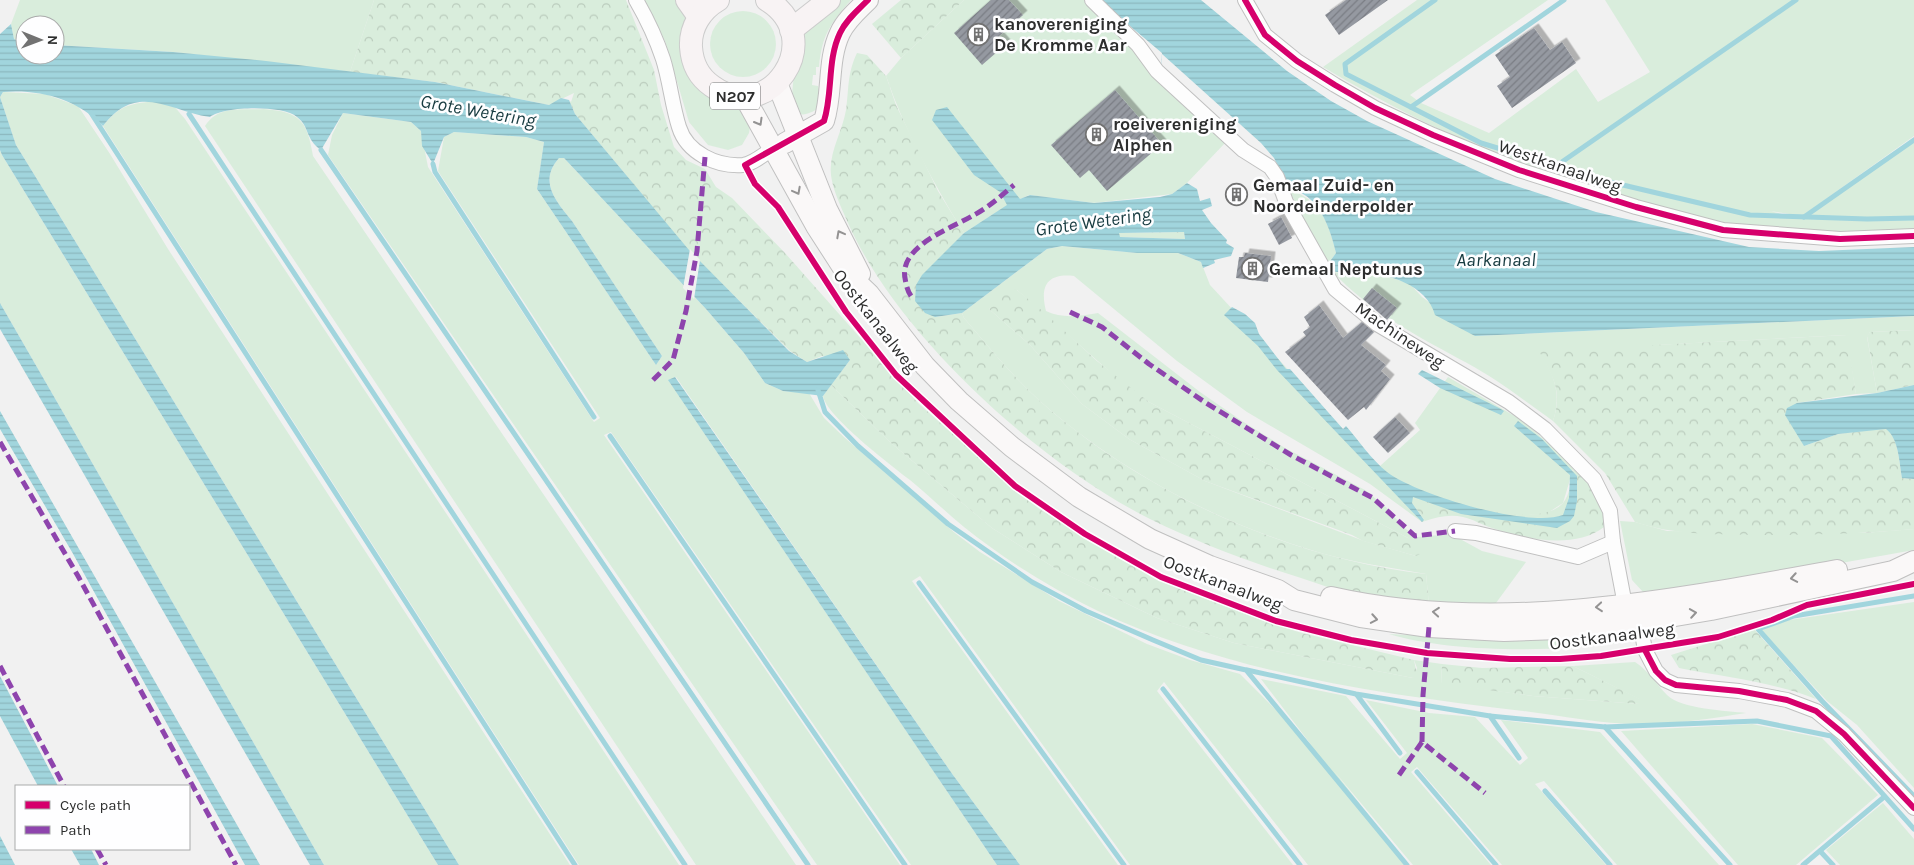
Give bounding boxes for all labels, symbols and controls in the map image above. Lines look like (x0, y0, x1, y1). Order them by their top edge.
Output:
place label: kanovereniging De Kromme Aar (994, 13, 1128, 56)
north arrow (15, 15, 65, 65)
building icon: kanovereniging De Kromme Aar (966, 22, 990, 46)
text: N (44, 35, 61, 45)
road number: N207 (710, 82, 760, 110)
water label: Grote Wetering (419, 90, 538, 132)
place label: roeivereniging Alphen (1113, 113, 1237, 156)
one-way arrow (753, 117, 763, 126)
building icon: roeivereniging Alphen (1085, 122, 1109, 146)
street label: Westkanaalweg (1495, 135, 1625, 197)
place label: Gemaal Zuid- en Noordeinderpolder (1253, 174, 1413, 217)
building icon: Gemaal Zuid- en Noordeinderpolder (1225, 183, 1249, 207)
one-way arrow (791, 186, 801, 195)
water label: Grote Wetering (1034, 203, 1154, 241)
one-way arrow (836, 231, 846, 240)
water label: Aarkanaal (1456, 249, 1536, 271)
building icon: Gemaal Neptunus (1241, 257, 1265, 281)
place label: Gemaal Neptunus (1269, 258, 1423, 280)
street label: Oostkanaalweg (829, 265, 923, 377)
street label: Machineweg (1351, 297, 1449, 373)
street label: Oostkanaalweg (1160, 550, 1286, 616)
one-way arrow (1790, 573, 1798, 583)
one-way arrow (1594, 601, 1602, 612)
one-way arrow (1432, 606, 1440, 617)
one-way arrow (1689, 608, 1697, 619)
one-way arrow (1370, 614, 1379, 624)
street label: Oostkanaalweg (1548, 617, 1676, 655)
legend (15, 785, 190, 850)
text: Cycle path (60, 796, 131, 814)
text: Path (60, 821, 91, 839)

